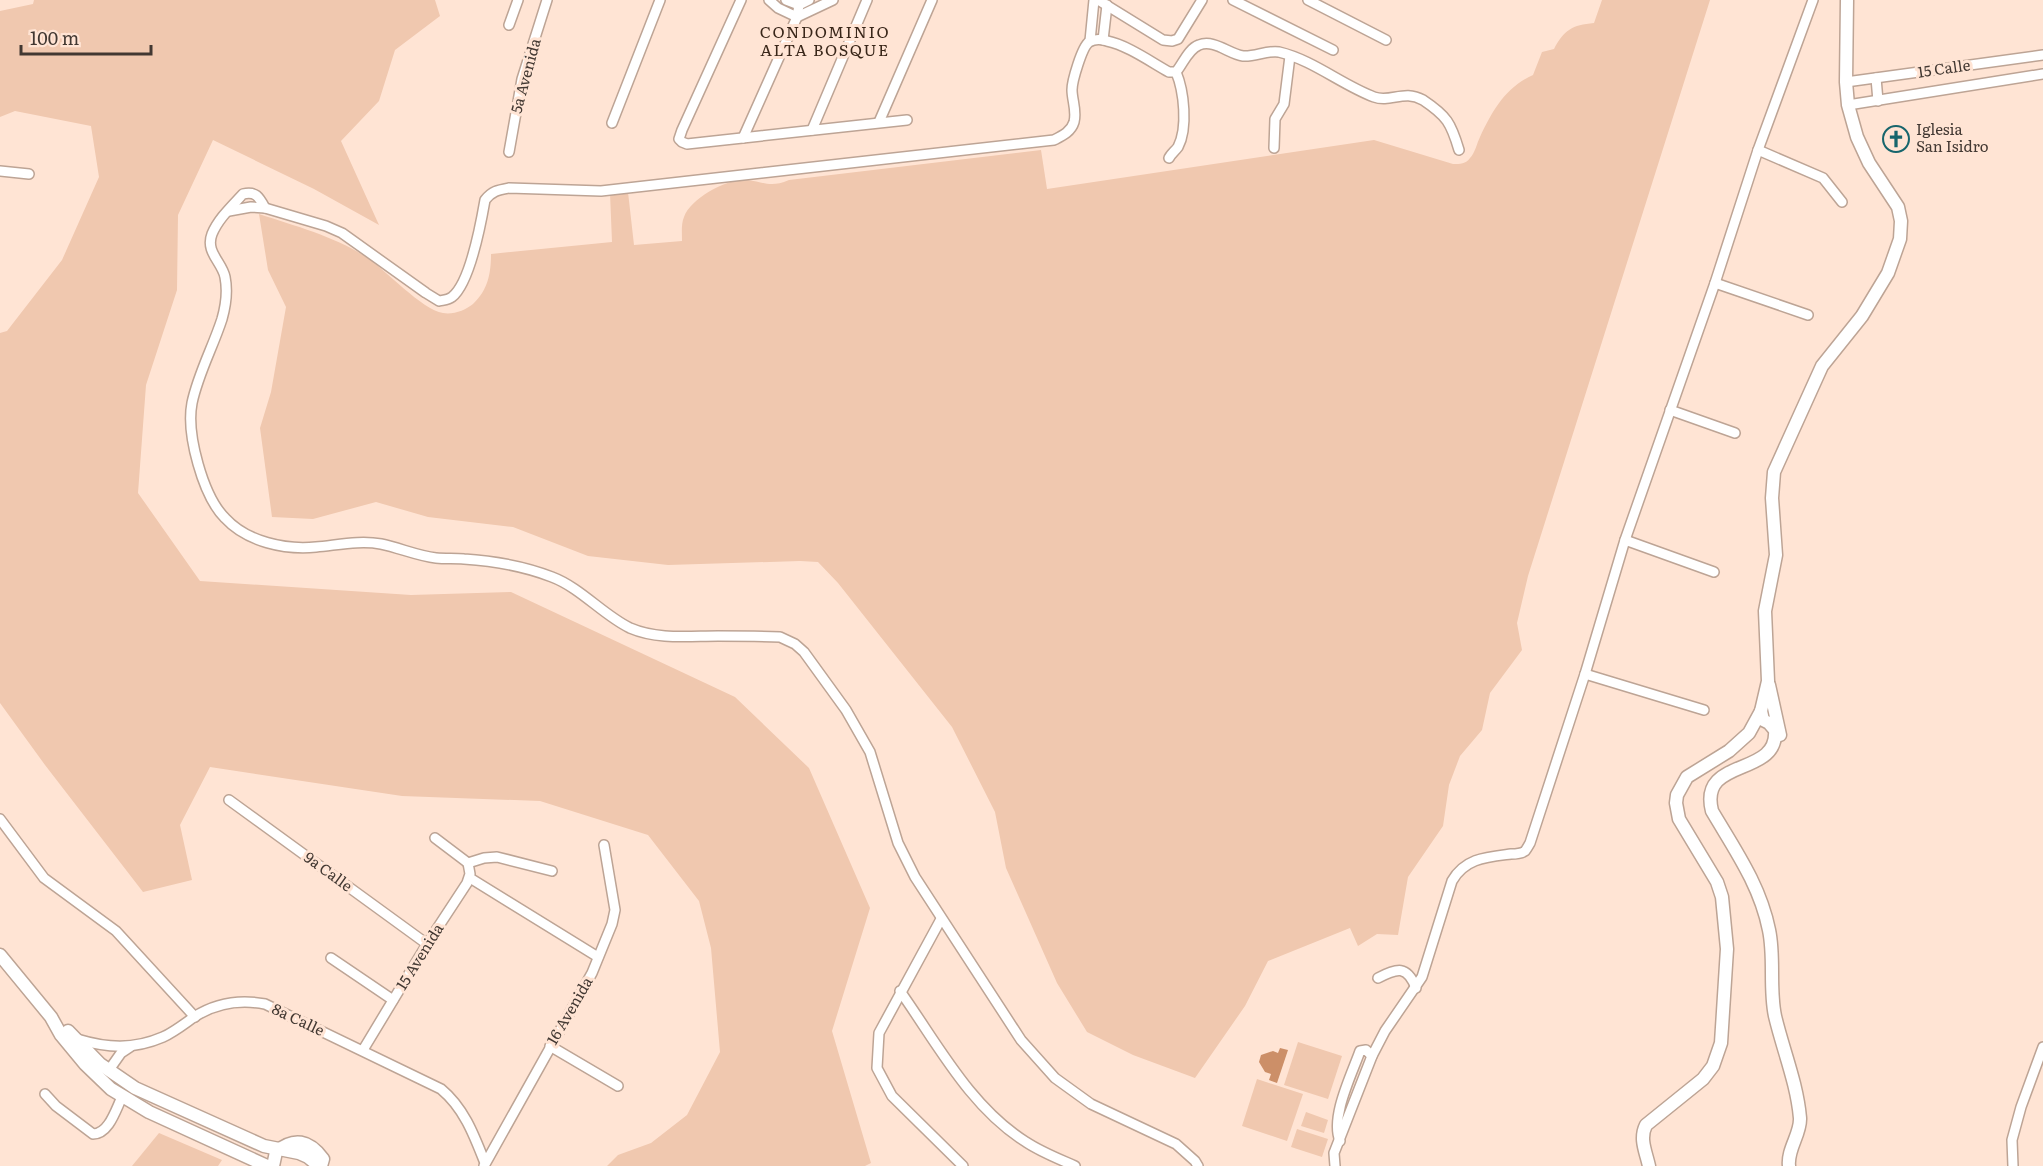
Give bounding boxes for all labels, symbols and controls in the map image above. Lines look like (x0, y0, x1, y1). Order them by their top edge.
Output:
scale bar (21, 18, 152, 56)
district label: CONDOMINIO ALTA BOSQUE (760, 19, 890, 61)
text: 100 m (30, 24, 79, 51)
street label: 5a Avenida (504, 35, 546, 116)
street label: 15 Calle (1916, 52, 1972, 83)
place label: Iglesia San Isidro (1916, 117, 1989, 157)
church icon: Iglesia San Isidro (1881, 124, 1911, 154)
street label: 9a Calle (300, 845, 358, 896)
street label: 15 Avenida (389, 918, 449, 994)
street label: 16 Avenida (540, 971, 598, 1049)
street label: 8a Calle (269, 996, 329, 1041)

